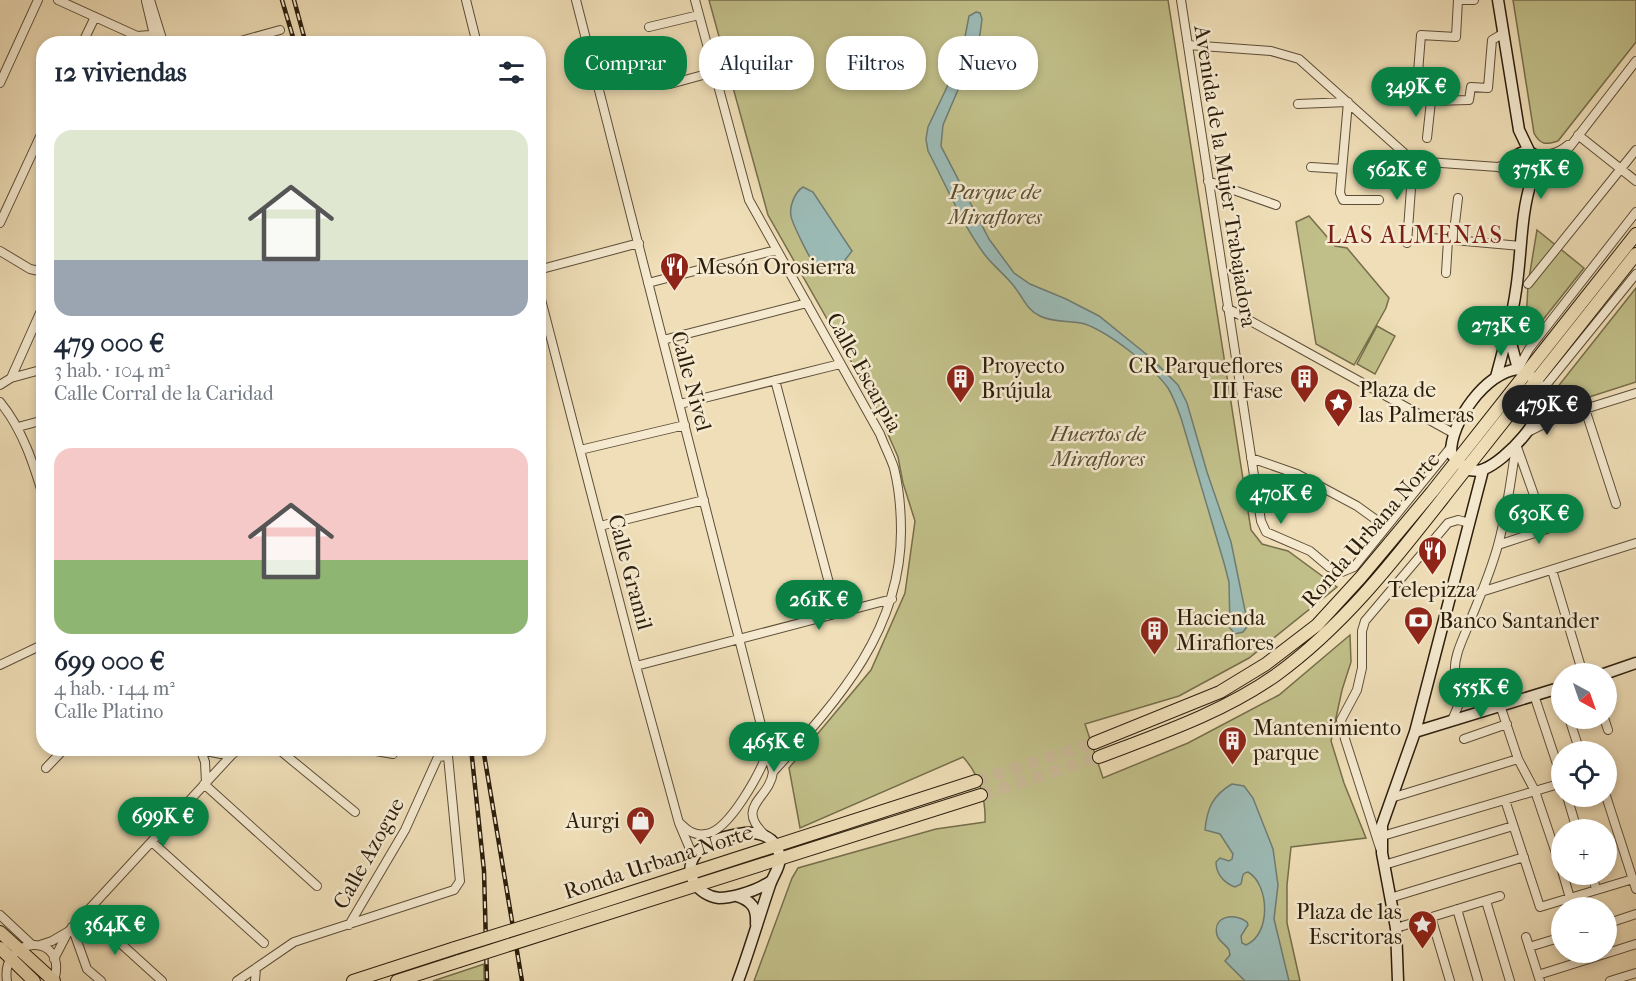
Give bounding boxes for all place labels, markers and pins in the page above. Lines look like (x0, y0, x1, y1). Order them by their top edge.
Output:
pin: 349K € (1367, 67, 1465, 118)
pin: 375K € (1492, 149, 1590, 200)
pin: 562K € (1348, 150, 1446, 201)
restaurant icon: Mesón Orosierra (659, 250, 691, 292)
place label: Mesón Orosierra (696, 254, 856, 280)
pin: 273K € (1452, 306, 1550, 357)
place label: Proyecto Brújula (981, 353, 1065, 404)
place label: CR Parqueflores III Fase (1129, 353, 1283, 404)
building icon: Proyecto Brújula (944, 362, 976, 404)
building icon: CR Parqueflores III Fase (1288, 362, 1320, 404)
place label: Plaza de las Palmeras (1358, 377, 1474, 428)
pin: 479K € (1498, 385, 1596, 436)
place icon: Plaza de las Palmeras (1322, 386, 1354, 428)
pin: 470K € (1232, 474, 1330, 525)
pin: 630K € (1490, 494, 1588, 545)
restaurant icon: Telepizza (1416, 534, 1448, 576)
place label: Telepizza (1388, 577, 1477, 603)
pin: 261K € (770, 580, 868, 631)
bank icon: Banco Santander (1402, 604, 1434, 646)
place label: Hacienda Miraflores (1176, 605, 1274, 656)
place label: Banco Santander (1439, 608, 1599, 634)
building icon: Hacienda Miraflores (1139, 614, 1171, 656)
pin: 555K € (1432, 668, 1530, 719)
place label: Mantenimiento parque (1252, 715, 1401, 766)
pin: 465K € (725, 722, 823, 773)
building icon: Mantenimiento parque (1216, 724, 1248, 766)
pin: 699K € (114, 797, 212, 848)
shop icon: Aurgi (625, 804, 657, 846)
place label: Aurgi (565, 808, 621, 834)
place label: Plaza de las Escritoras (1296, 899, 1402, 950)
pin: 364K € (66, 905, 164, 956)
place icon: Plaza de las Escritoras (1407, 908, 1439, 950)

